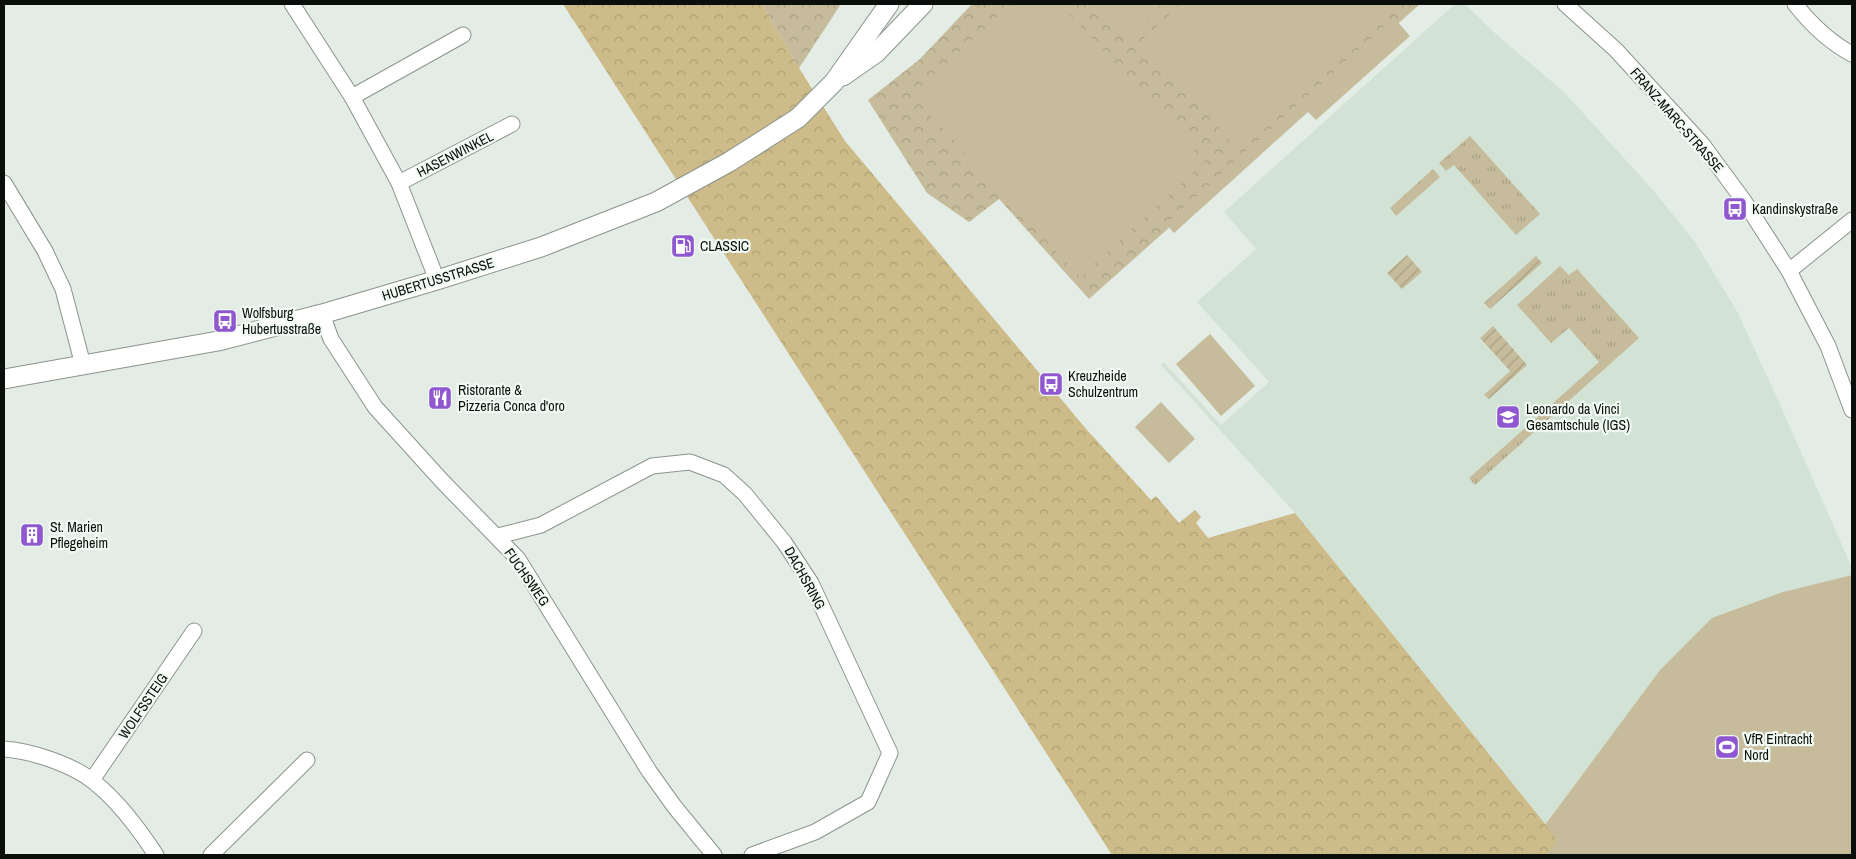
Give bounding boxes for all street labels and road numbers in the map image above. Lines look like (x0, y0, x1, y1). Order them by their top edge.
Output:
street label: FRANZ-MARC-STRASSE (1626, 64, 1728, 176)
street label: HASENWINKEL (414, 127, 497, 181)
street label: HUBERTUSSTRASSE (380, 253, 496, 305)
street label: FUCHSWEG (500, 544, 554, 610)
street label: DACHSRING (780, 544, 830, 613)
street label: WOLFSSTEIG (114, 670, 172, 742)

